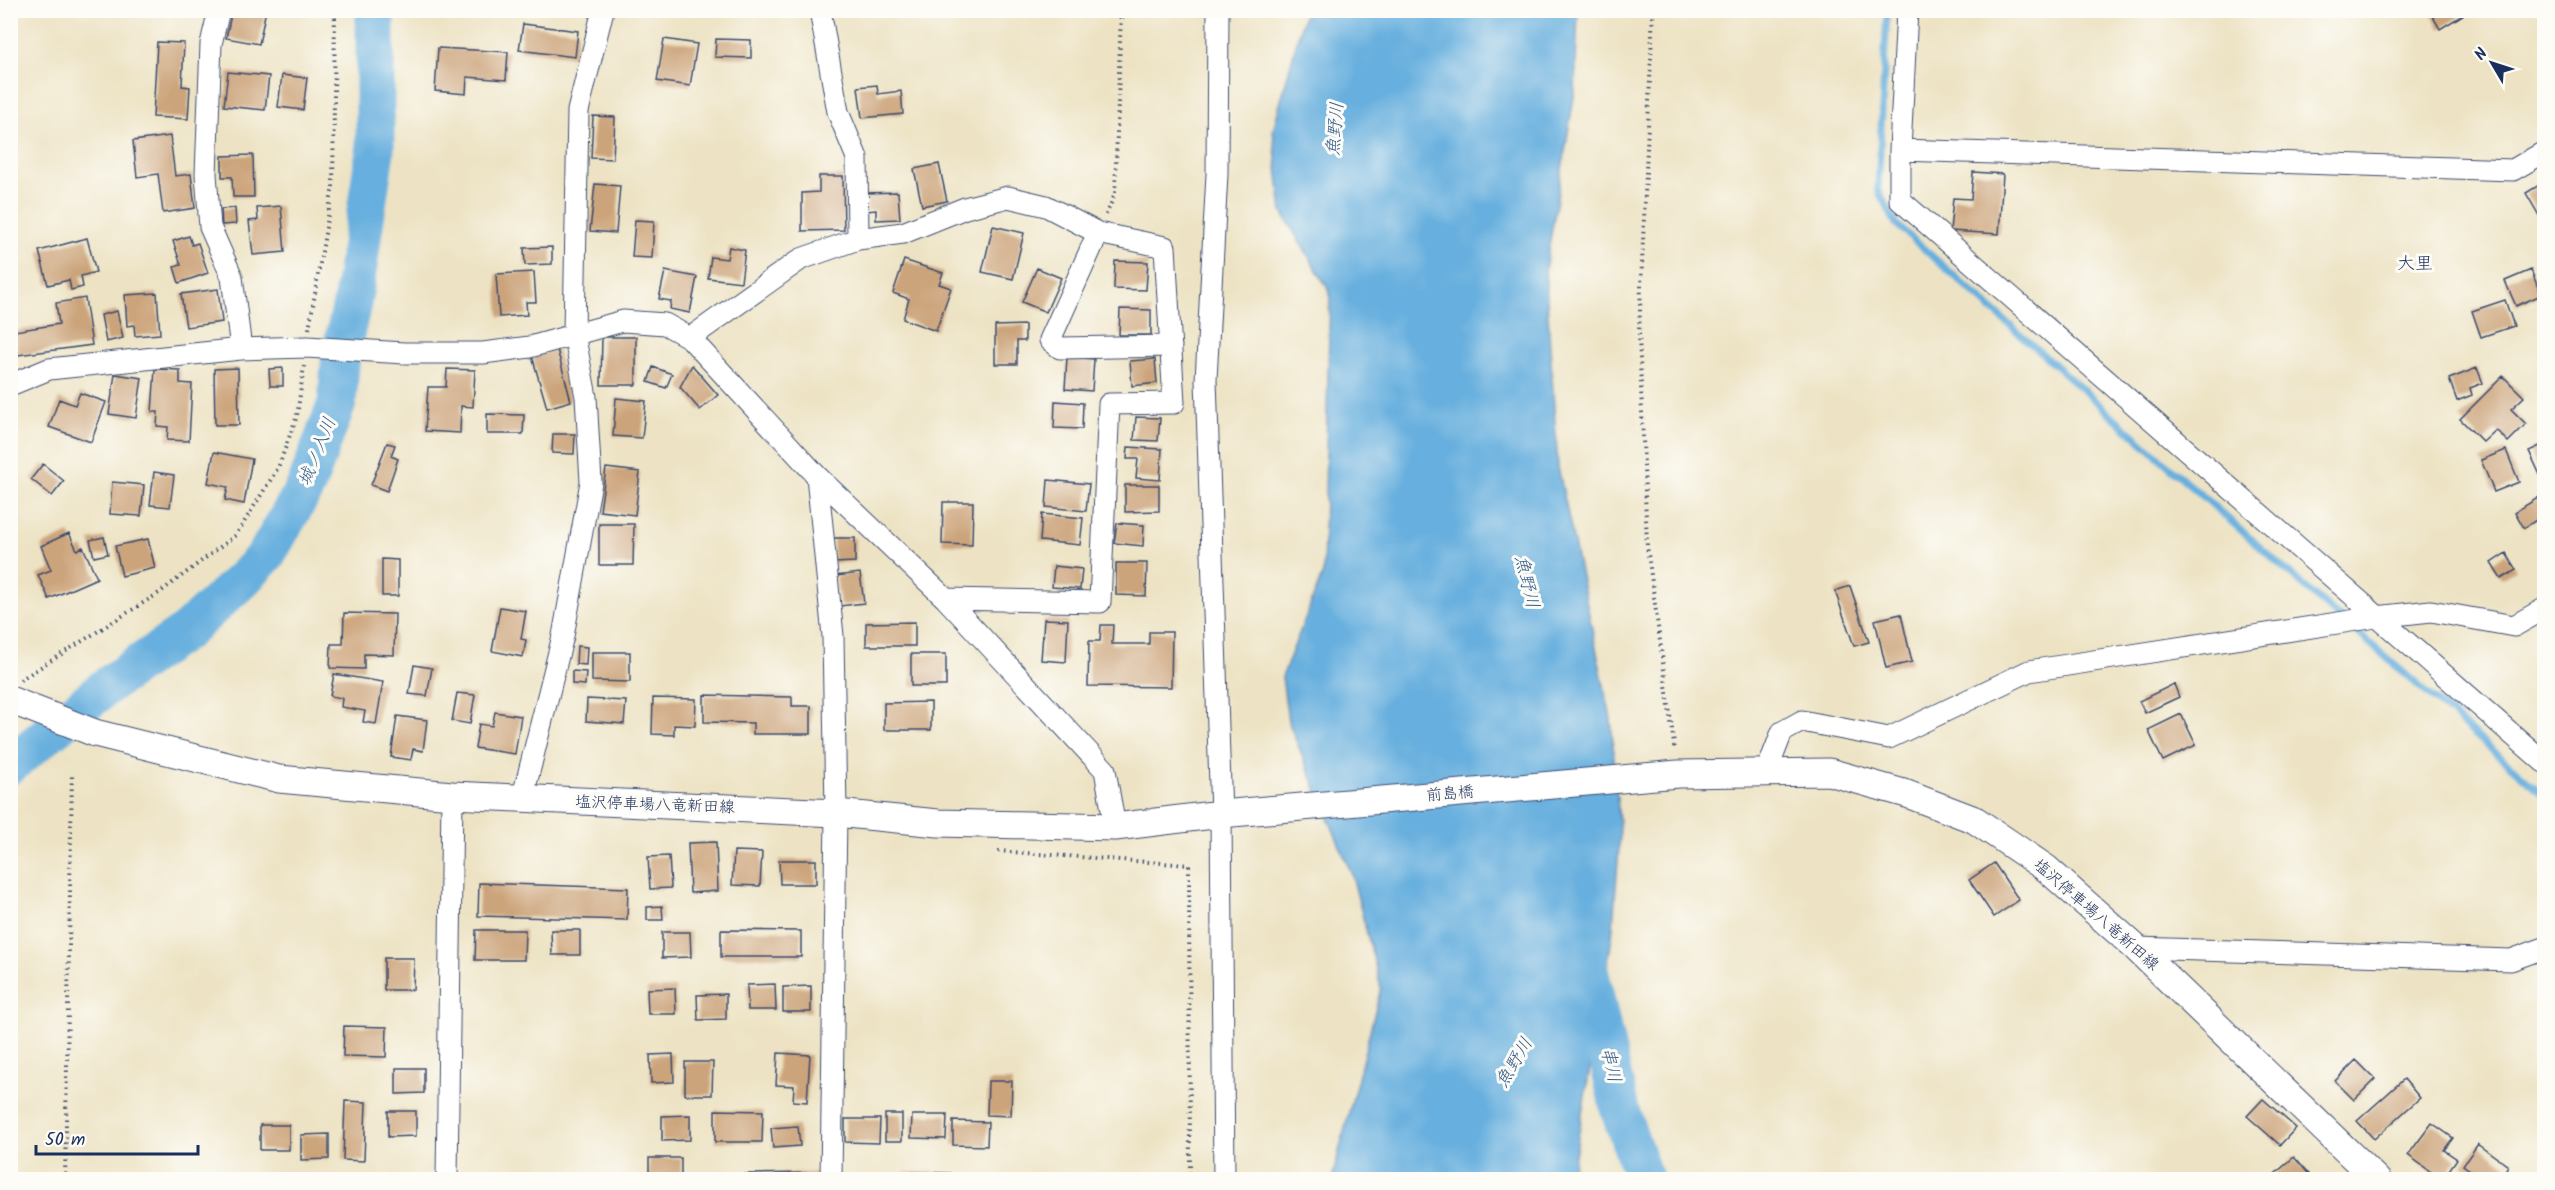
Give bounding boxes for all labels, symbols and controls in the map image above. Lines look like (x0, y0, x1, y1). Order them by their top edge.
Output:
north arrow (2462, 33, 2522, 93)
text: N (2469, 43, 2494, 66)
water label: 魚野川 (1319, 101, 1353, 157)
district label: 大里 (2397, 250, 2433, 279)
water label: 城ノ入川 (291, 413, 345, 491)
water label: 魚野川 (1506, 552, 1546, 612)
street label: 前島橋 (1425, 779, 1475, 809)
street label: 塩沢停車場八竜新田線 (575, 790, 735, 820)
street label: 塩沢停車場八竜新田線 (2027, 853, 2165, 977)
water label: 魚野川 (1489, 1032, 1541, 1094)
water label: 串川 (1592, 1044, 1628, 1086)
scale bar (36, 1118, 198, 1156)
text: 50 m (45, 1126, 85, 1155)

